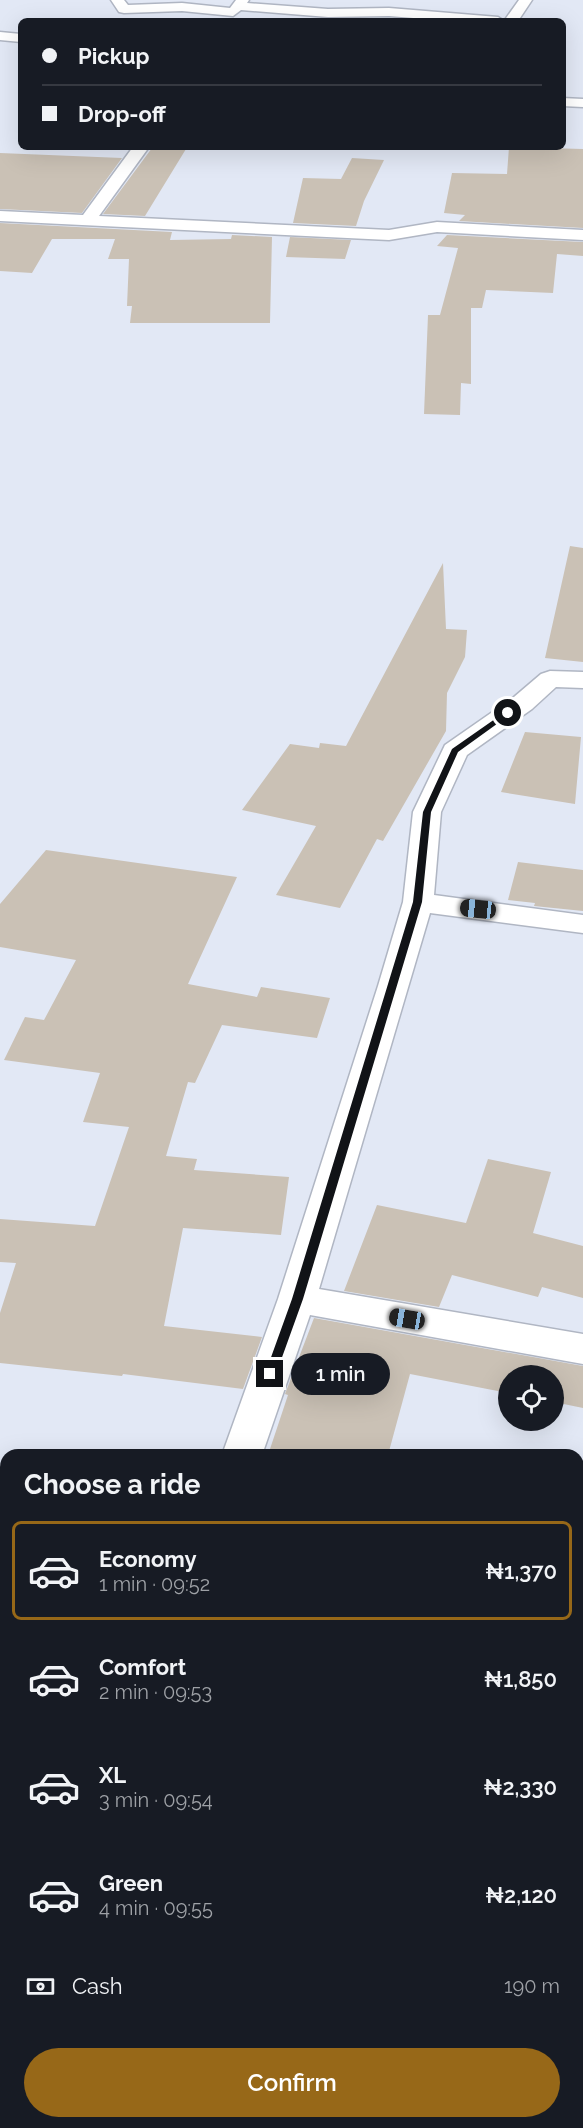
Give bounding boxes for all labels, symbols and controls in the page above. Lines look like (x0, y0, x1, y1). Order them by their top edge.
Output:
text: Pickup (78, 43, 150, 69)
text: Drop-off (78, 101, 166, 127)
route start (494, 699, 521, 726)
car (459, 898, 497, 920)
car (388, 1307, 426, 1331)
callout: 1 min (291, 1353, 390, 1395)
route end (256, 1360, 283, 1387)
text: 1 min (316, 1362, 365, 1386)
map controls (498, 1365, 564, 1431)
button: locate (498, 1365, 564, 1431)
text: Choose a ride (24, 1469, 200, 1500)
icon: car (27, 1544, 81, 1598)
text: Economy (99, 1546, 197, 1572)
text: ₦1,370 (485, 1558, 557, 1584)
text: 1 min · 09:52 (99, 1572, 210, 1596)
icon: car (27, 1652, 81, 1706)
text: Comfort (99, 1654, 186, 1680)
text: ₦1,850 (484, 1666, 557, 1692)
text: 2 min · 09:53 (99, 1680, 212, 1704)
icon: car (27, 1760, 81, 1814)
text: XL (99, 1762, 126, 1788)
text: ₦2,330 (484, 1774, 557, 1800)
text: 3 min · 09:54 (99, 1788, 213, 1812)
icon: car (27, 1868, 81, 1922)
text: Green (99, 1870, 163, 1896)
text: ₦2,120 (485, 1882, 557, 1908)
text: 4 min · 09:55 (99, 1896, 213, 1920)
icon: cash (24, 1970, 57, 2003)
text: Cash (72, 1973, 123, 1999)
text: 190 m (504, 1974, 560, 1998)
button: Confirm (24, 2048, 560, 2117)

